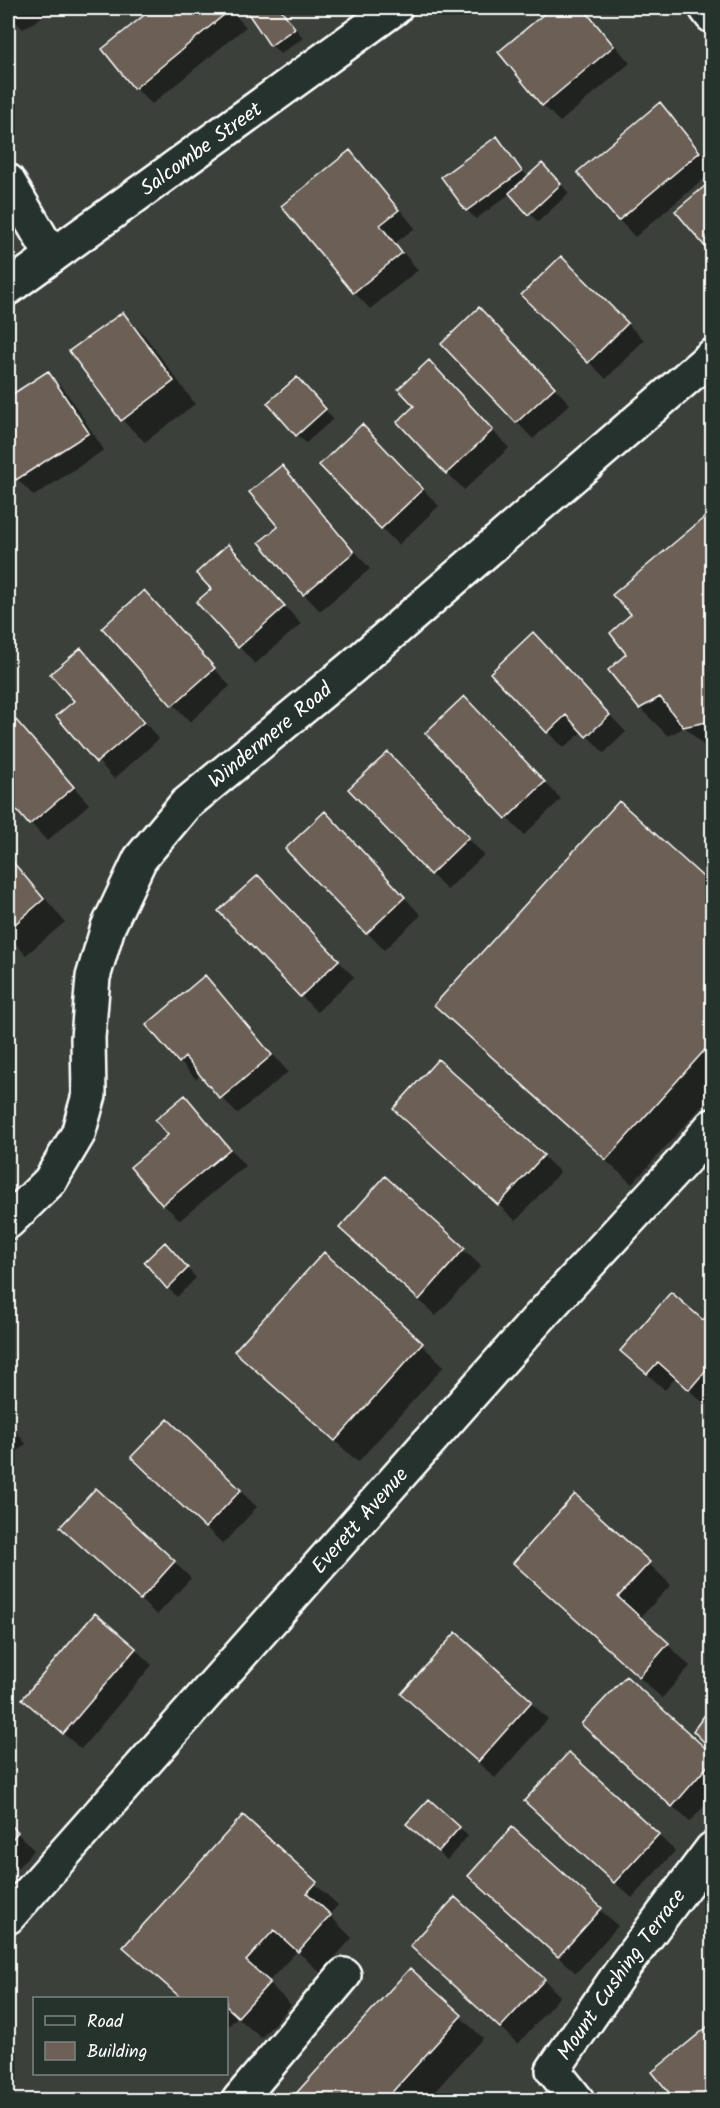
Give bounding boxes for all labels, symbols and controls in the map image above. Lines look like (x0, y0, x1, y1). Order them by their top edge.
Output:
street label: Salcombe Street (134, 94, 270, 205)
street label: Windermere Road (202, 674, 341, 797)
street label: Everett Avenue (304, 1460, 418, 1582)
street label: Mount Cushing Terrace (549, 1881, 695, 2068)
legend (33, 1997, 228, 2075)
text: Road (87, 2008, 124, 2037)
text: Building (87, 2038, 147, 2067)

